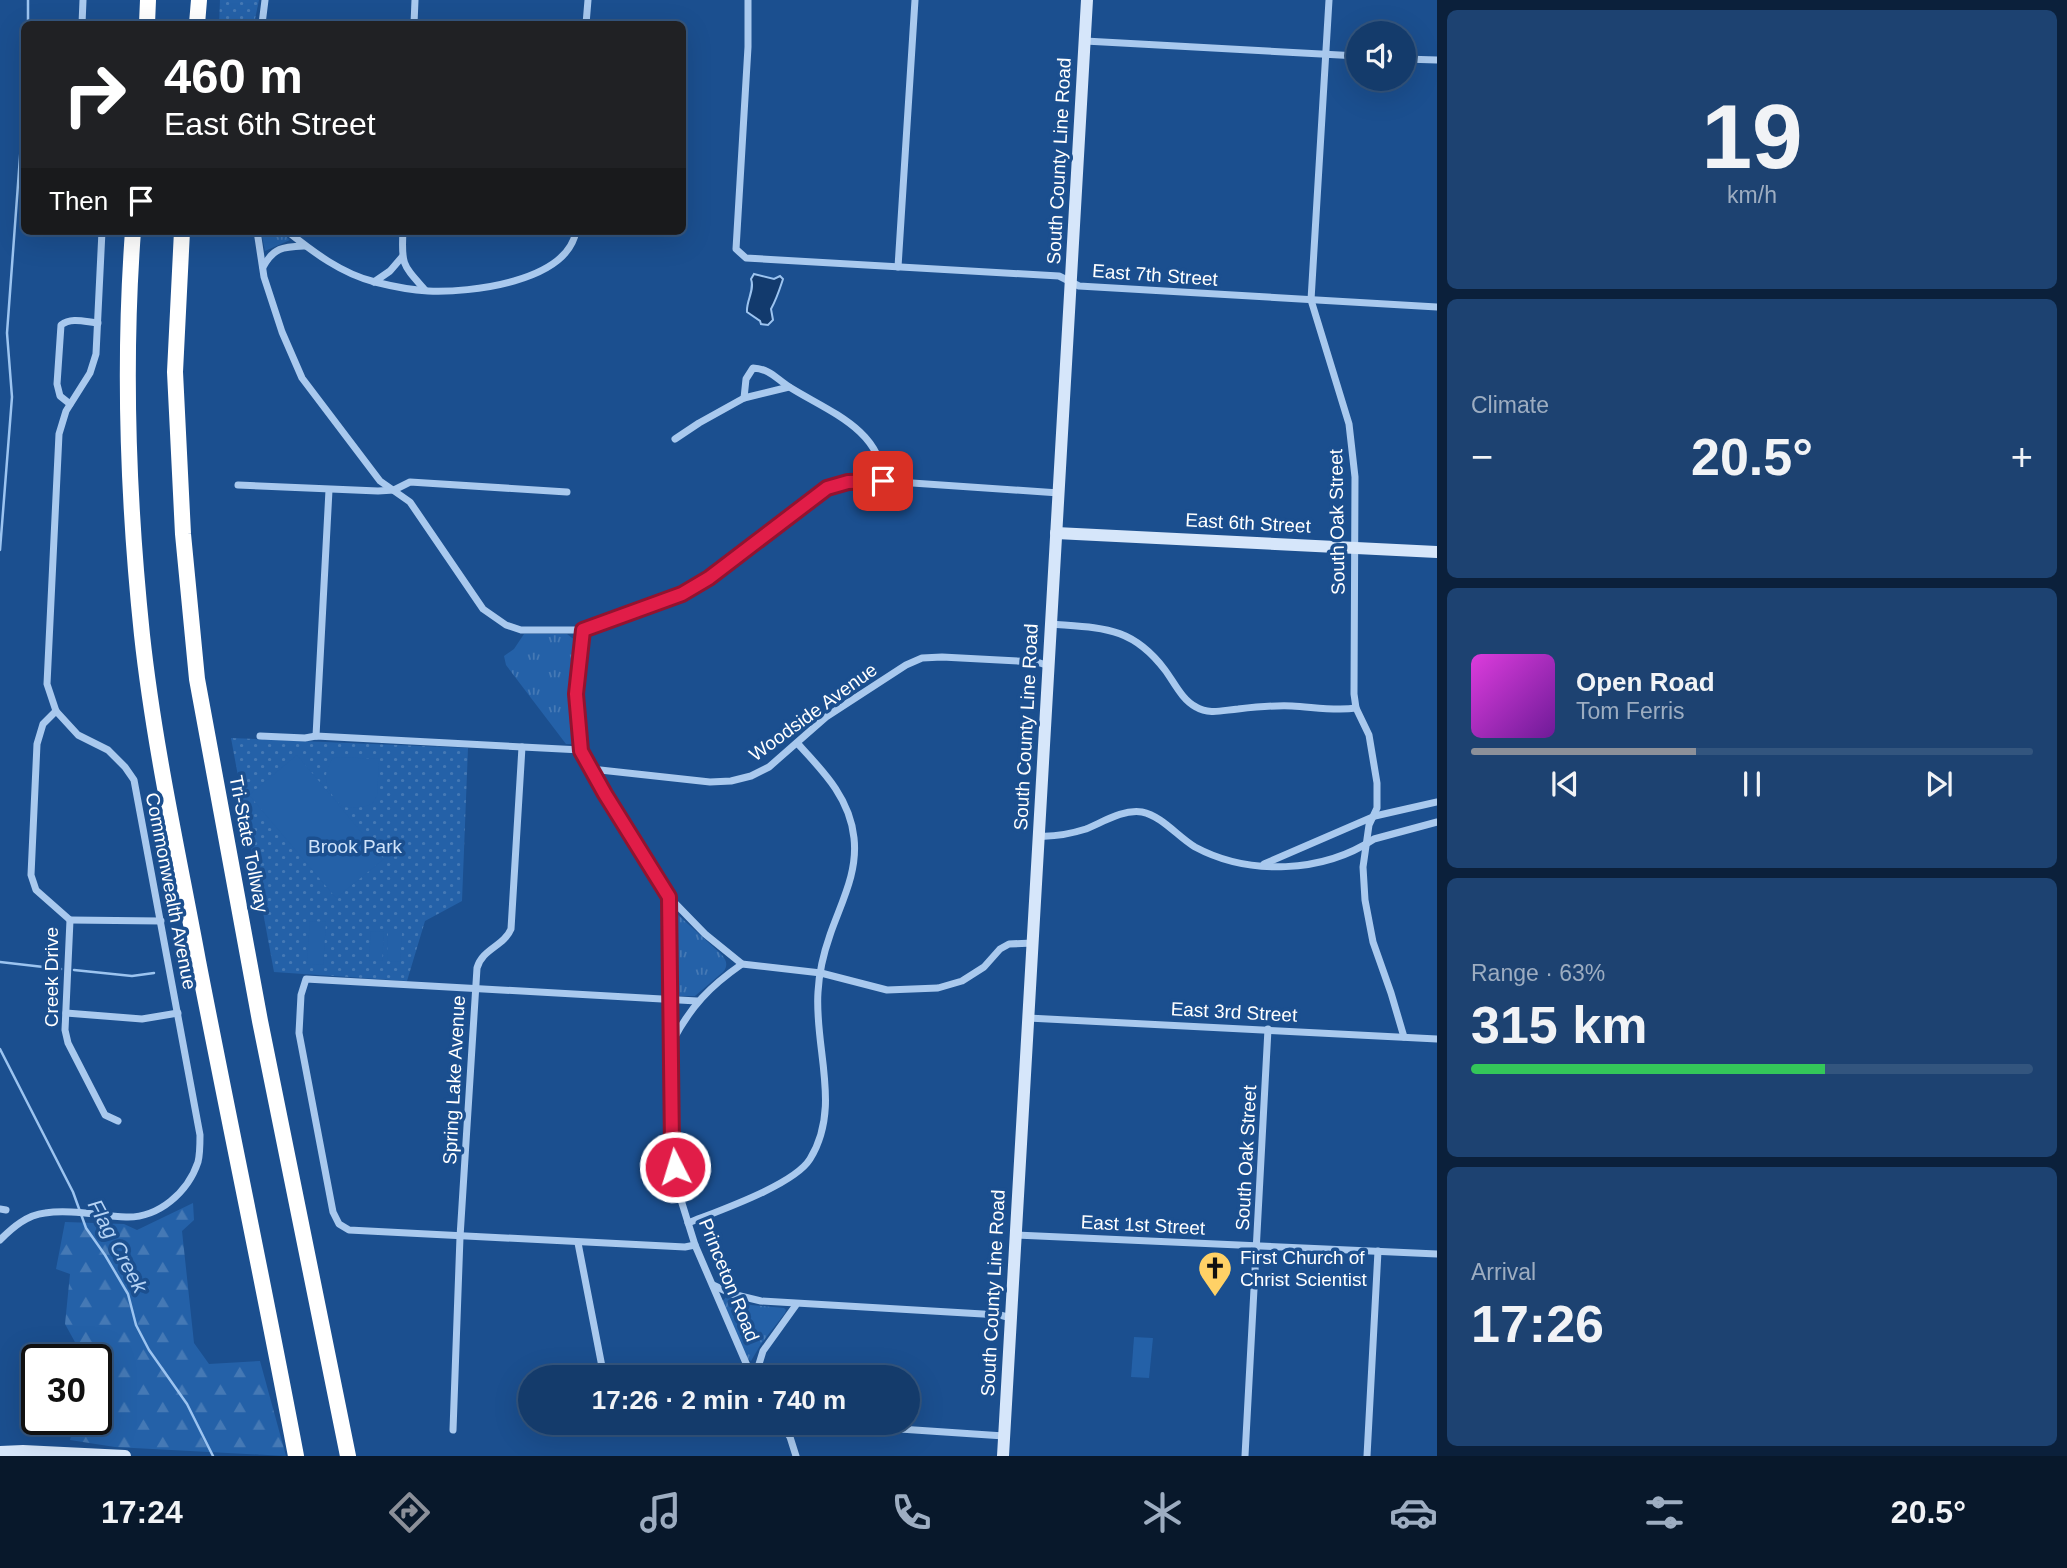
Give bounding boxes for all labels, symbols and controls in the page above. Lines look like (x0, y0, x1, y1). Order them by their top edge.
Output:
map controls (1346, 21, 1416, 91)
button: sound (1346, 21, 1416, 91)
icon: right (49, 49, 140, 140)
text: 460 m (164, 49, 303, 103)
street label: South County Line Road (1043, 57, 1075, 265)
text: 19 (1701, 86, 1803, 187)
text: East 6th Street (164, 106, 376, 142)
icon: arrive (122, 182, 160, 220)
text: km/h (1727, 182, 1777, 208)
text: Then (49, 186, 108, 216)
street label: East 7th Street (1092, 260, 1219, 290)
text: Climate (1471, 392, 1549, 418)
text: 20.5° (1691, 428, 1813, 486)
text: − (1471, 436, 1493, 478)
text: + (2011, 436, 2033, 478)
street label: South Oak Street (1325, 448, 1349, 595)
pin (853, 451, 913, 511)
icon: arrive (864, 462, 902, 500)
street label: East 6th Street (1185, 509, 1312, 537)
street label: South County Line Road (1010, 623, 1042, 831)
street label: Woodside Avenue (745, 659, 881, 765)
text: Open Road (1576, 667, 1715, 697)
text: Tom Ferris (1576, 698, 1685, 724)
icon: previous (1546, 765, 1584, 803)
icon: pause (1733, 765, 1771, 803)
icon: next (1920, 765, 1958, 803)
street label: Tri-State Tollway (225, 774, 273, 915)
street label: Commonwealth Avenue (142, 791, 200, 991)
park label: Brook Park (308, 836, 402, 857)
street label: Creek Drive (41, 927, 62, 1027)
text: Range · 63% (1471, 960, 1605, 986)
street label: Spring Lake Avenue (439, 995, 469, 1165)
text: 315 km (1471, 996, 1647, 1054)
street label: East 3rd Street (1170, 998, 1299, 1026)
street label: South Oak Street (1232, 1084, 1260, 1231)
position arrow (638, 1130, 712, 1204)
street label: South County Line Road (977, 1189, 1009, 1397)
water label: Flag Creek (84, 1195, 153, 1298)
street label: East 1st Street (1080, 1211, 1206, 1239)
street label: Princeton Road (695, 1215, 763, 1345)
place label: First Church of Christ Scientist (1240, 1247, 1367, 1290)
church icon: First Church of Christ Scientist (1196, 1249, 1234, 1298)
text: Arrival (1471, 1259, 1536, 1285)
text: 17:26 (1471, 1295, 1604, 1353)
speed limit sign: 30 (21, 1344, 112, 1435)
text: 17:26 · 2 min · 740 m (592, 1385, 846, 1415)
icon: directions (385, 1488, 434, 1537)
icon: music (636, 1488, 685, 1537)
icon: phone (887, 1488, 936, 1537)
icon: climate (1138, 1488, 1187, 1537)
icon: car (1389, 1488, 1438, 1537)
icon: filters (1640, 1488, 1689, 1537)
text: 17:24 (101, 1494, 183, 1530)
text: 20.5° (1891, 1494, 1966, 1530)

